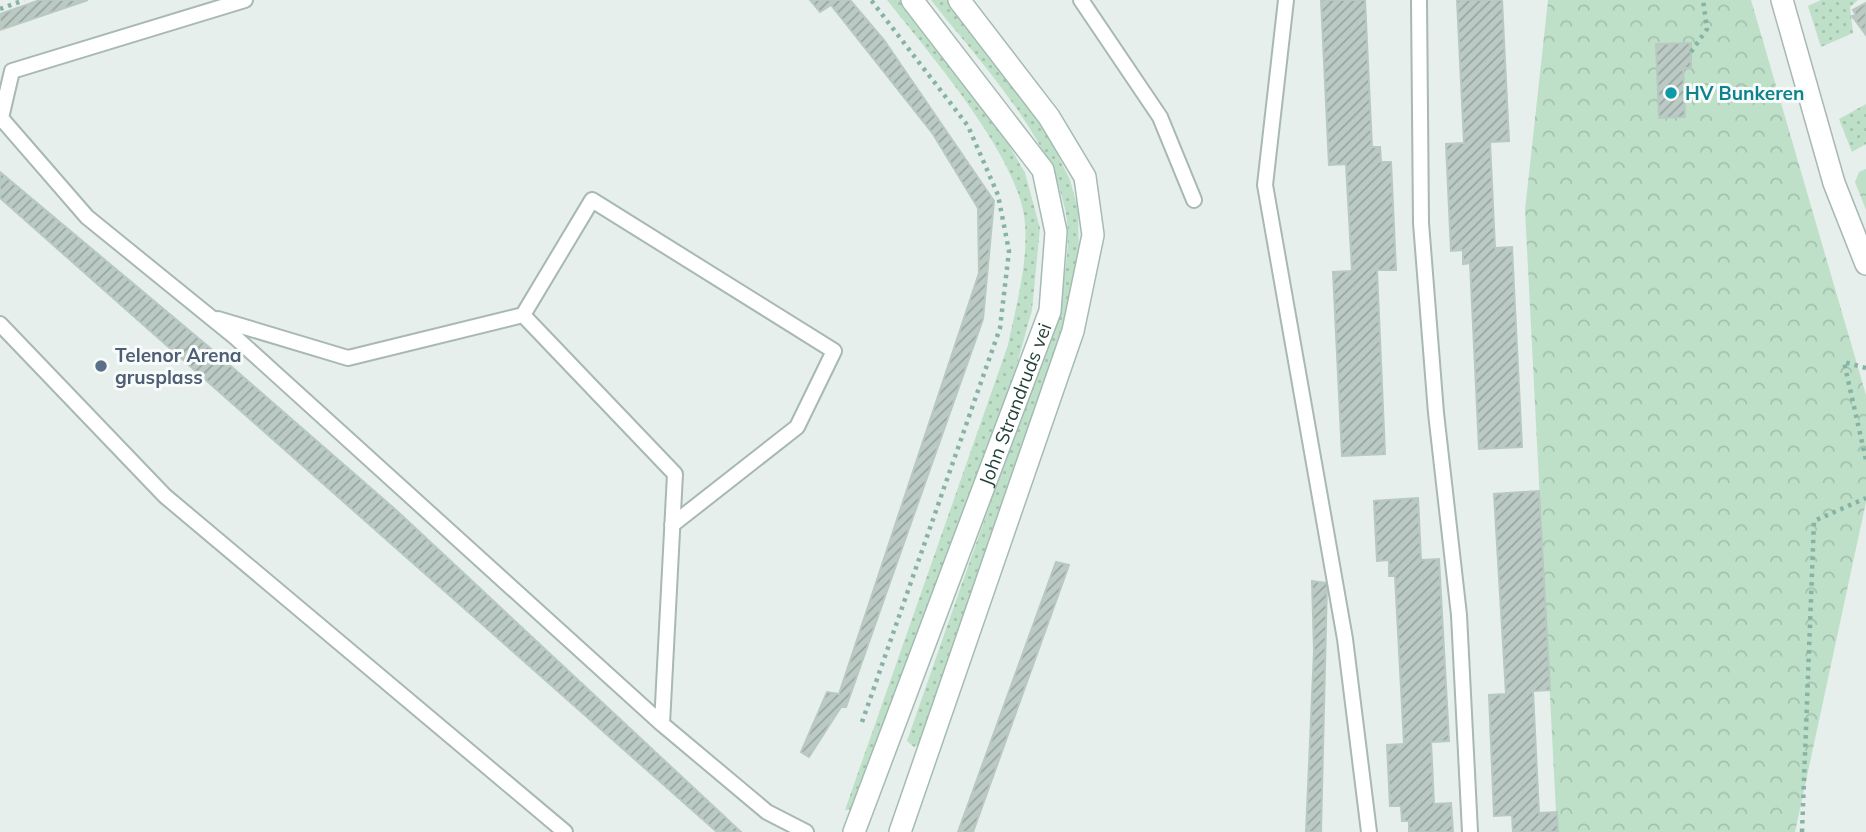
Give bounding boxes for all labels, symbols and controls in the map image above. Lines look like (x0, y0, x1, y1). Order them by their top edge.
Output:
place label: HV Bunkeren (1685, 81, 1804, 105)
marker: HV Bunkeren (1663, 85, 1679, 101)
street label: John Strandruds vei (973, 319, 1056, 489)
place label: Telenor Arena grusplass (115, 343, 242, 389)
marker: Telenor Arena grusplass (93, 358, 109, 374)

